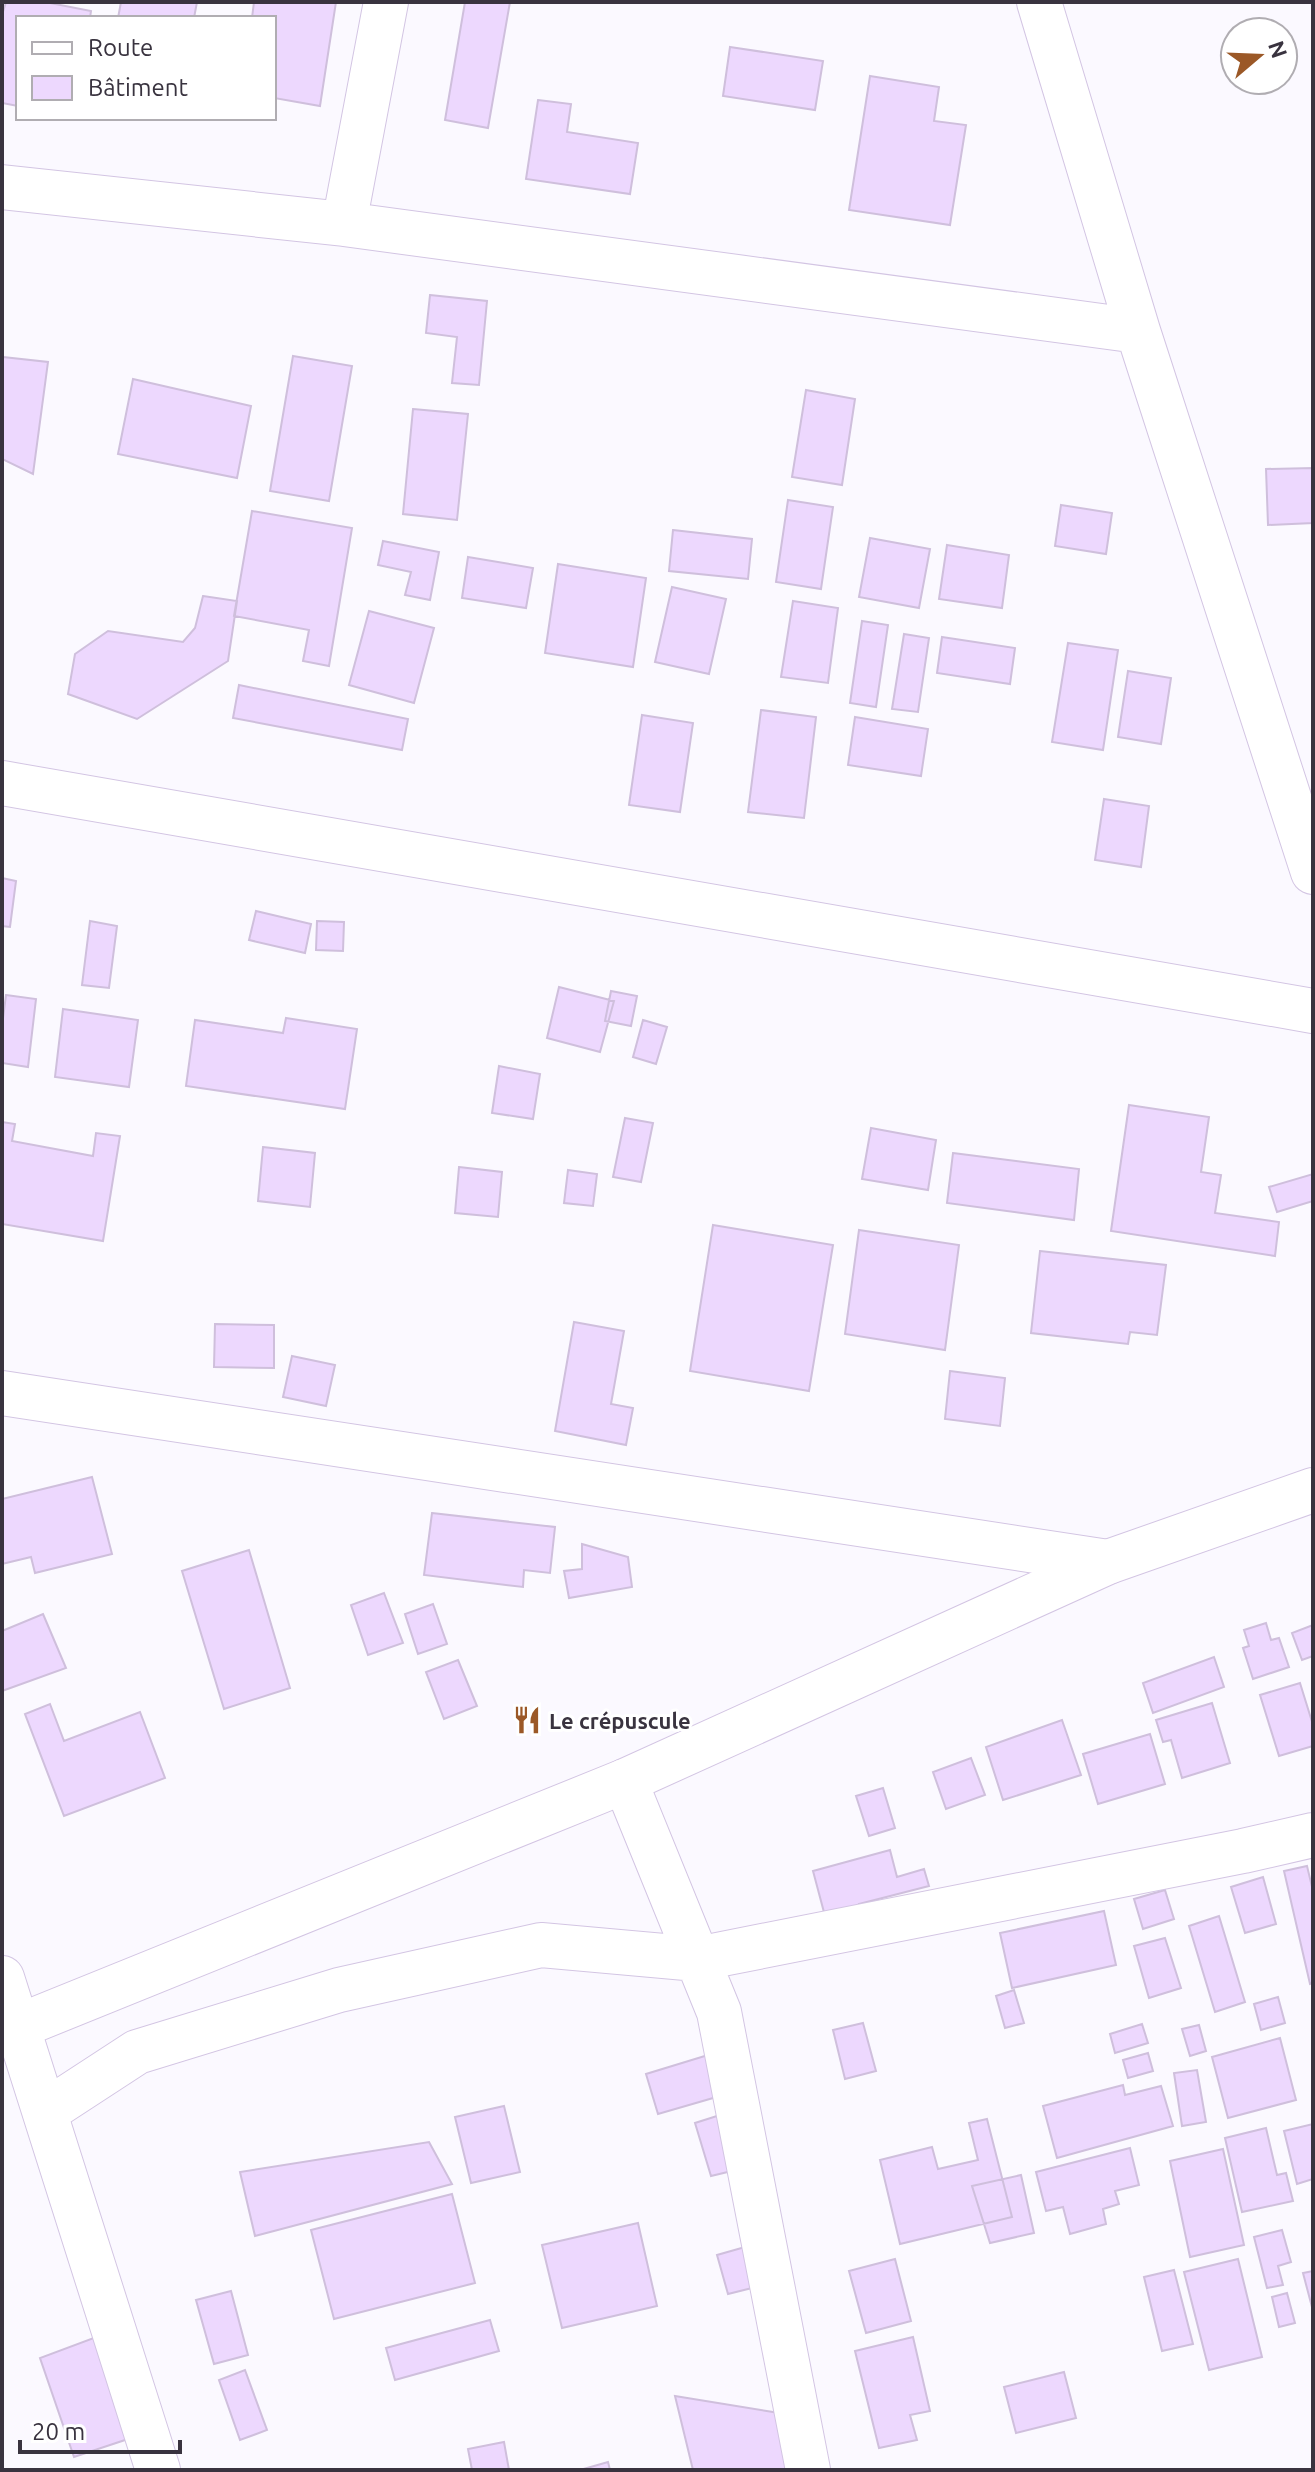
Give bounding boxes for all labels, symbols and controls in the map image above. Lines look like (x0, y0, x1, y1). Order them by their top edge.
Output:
legend (16, 16, 276, 120)
north arrow (1219, 16, 1299, 96)
text: Route (88, 34, 153, 61)
text: N (1264, 37, 1293, 61)
text: Bâtiment (88, 74, 189, 101)
restaurant icon: Le crépuscule (512, 1705, 542, 1735)
place label: Le crépuscule (549, 1708, 691, 1733)
scale bar (20, 2404, 180, 2454)
text: 20 m (32, 2418, 85, 2445)

